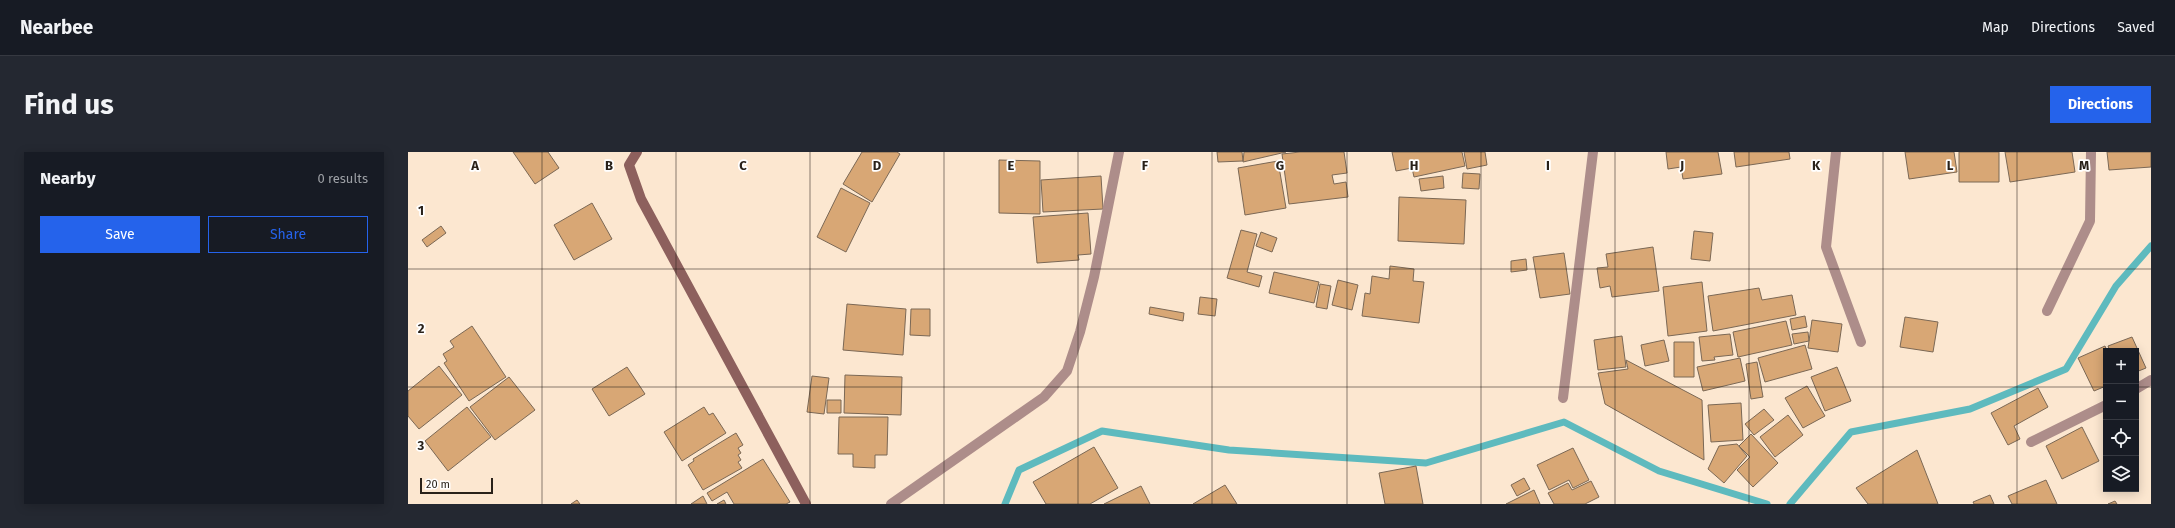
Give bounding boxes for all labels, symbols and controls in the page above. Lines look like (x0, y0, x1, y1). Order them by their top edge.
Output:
text: Nearbee (20, 16, 93, 39)
text: Map (1982, 19, 2009, 36)
text: Directions (2031, 19, 2095, 36)
text: Saved (2117, 19, 2155, 36)
button: Directions (2050, 86, 2151, 123)
text: Find us (24, 88, 114, 121)
text: A (470, 158, 479, 173)
text: B (605, 158, 613, 173)
text: C (739, 158, 747, 173)
text: D (873, 158, 882, 173)
text: E (1008, 158, 1015, 173)
text: F (1142, 158, 1149, 173)
text: G (1276, 158, 1284, 173)
text: H (1410, 158, 1418, 173)
text: I (1546, 158, 1550, 173)
text: J (1679, 158, 1684, 173)
text: K (1812, 158, 1821, 173)
text: L (1947, 158, 1954, 173)
text: M (2079, 158, 2089, 173)
text: Nearby (40, 168, 95, 189)
text: 0 results (317, 171, 368, 186)
text: 1 (418, 203, 424, 218)
button: Save (40, 216, 200, 253)
button: Share (208, 216, 368, 253)
text: 2 (418, 321, 425, 336)
map controls (2103, 348, 2139, 492)
button: + (2103, 348, 2139, 384)
button: − (2103, 384, 2139, 420)
button: locate (2103, 420, 2139, 456)
text: 3 (417, 438, 425, 453)
button: layers (2103, 456, 2139, 492)
scale bar (420, 476, 493, 495)
text: 20 m (426, 478, 450, 491)

